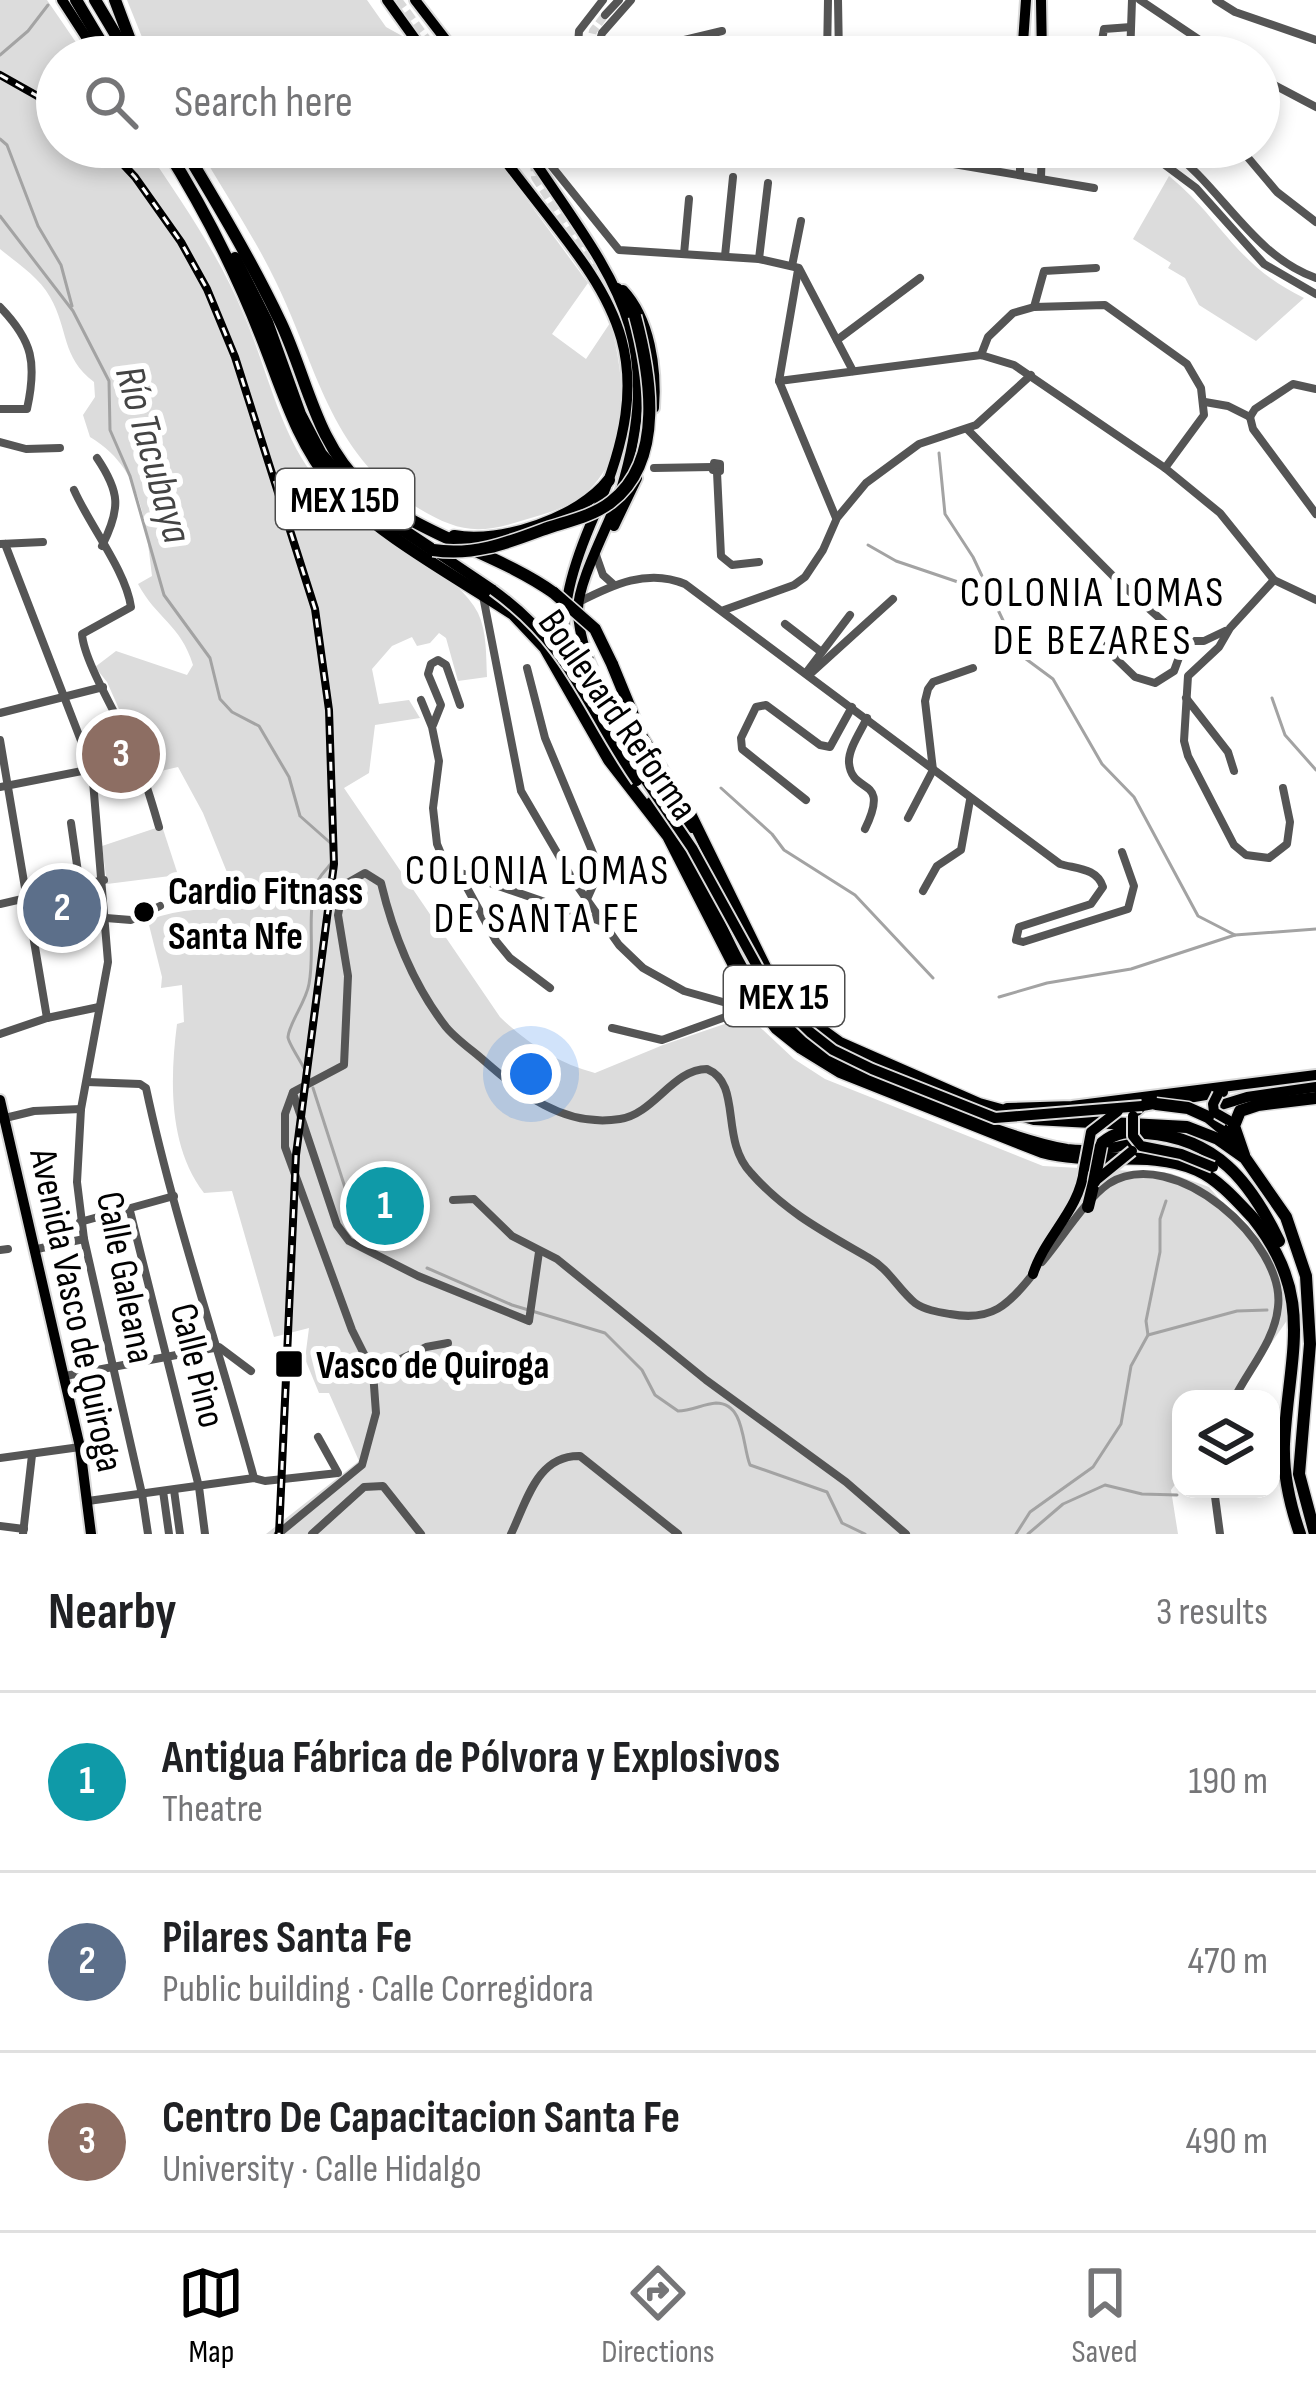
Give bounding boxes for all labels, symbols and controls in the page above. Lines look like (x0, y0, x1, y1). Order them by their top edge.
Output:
search box (36, 36, 1280, 168)
icon: search (78, 69, 144, 135)
text: Search here (174, 75, 353, 130)
water label: Río Tacubaya (103, 360, 202, 549)
road number: MEX 15D (276, 469, 414, 529)
district label: COLONIA LOMAS DE BEZARES (960, 568, 1226, 667)
street label: Boulevard Reforma (527, 601, 707, 830)
pin: 3 (82, 709, 160, 799)
district label: COLONIA LOMAS DE SANTA FE (405, 846, 671, 945)
pin: 2 (23, 863, 101, 953)
place label: Cardio Fitnass Santa Nfe (168, 869, 363, 961)
marker: Cardio Fitnass Santa Nfe (131, 899, 157, 925)
road number: MEX 15 (724, 966, 844, 1026)
your location (501, 1044, 561, 1104)
street label: Avenida Vasco de Quiroga (18, 1144, 133, 1476)
pin: 1 (346, 1161, 424, 1251)
street label: Calle Galeana (85, 1188, 164, 1367)
street label: Calle Pino (159, 1299, 235, 1433)
place label: Vasco de Quiroga (316, 1343, 550, 1390)
marker: Vasco de Quiroga (273, 1348, 305, 1380)
map controls (1172, 1390, 1280, 1498)
button: layers (1172, 1390, 1280, 1498)
text: Nearby (48, 1582, 177, 1643)
text: 3 results (1156, 1589, 1268, 1636)
text: Antigua Fábrica de Pólvora y Explosivos (162, 1731, 780, 1786)
text: 1 (79, 1758, 95, 1805)
text: 190 m (1188, 1758, 1268, 1805)
text: Theatre (162, 1786, 263, 1833)
text: Pilares Santa Fe (162, 1911, 412, 1966)
text: 2 (78, 1938, 96, 1985)
text: 470 m (1188, 1938, 1268, 1985)
text: Public building · Calle Corregidora (162, 1966, 594, 2013)
text: Centro De Capacitacion Santa Fe (162, 2091, 680, 2146)
text: 3 (78, 2118, 96, 2165)
text: 490 m (1186, 2118, 1268, 2165)
text: University · Calle Hidalgo (162, 2146, 482, 2193)
tab: Map (178, 2260, 244, 2372)
tab: Directions (601, 2260, 715, 2372)
tab: Saved (1071, 2260, 1138, 2372)

